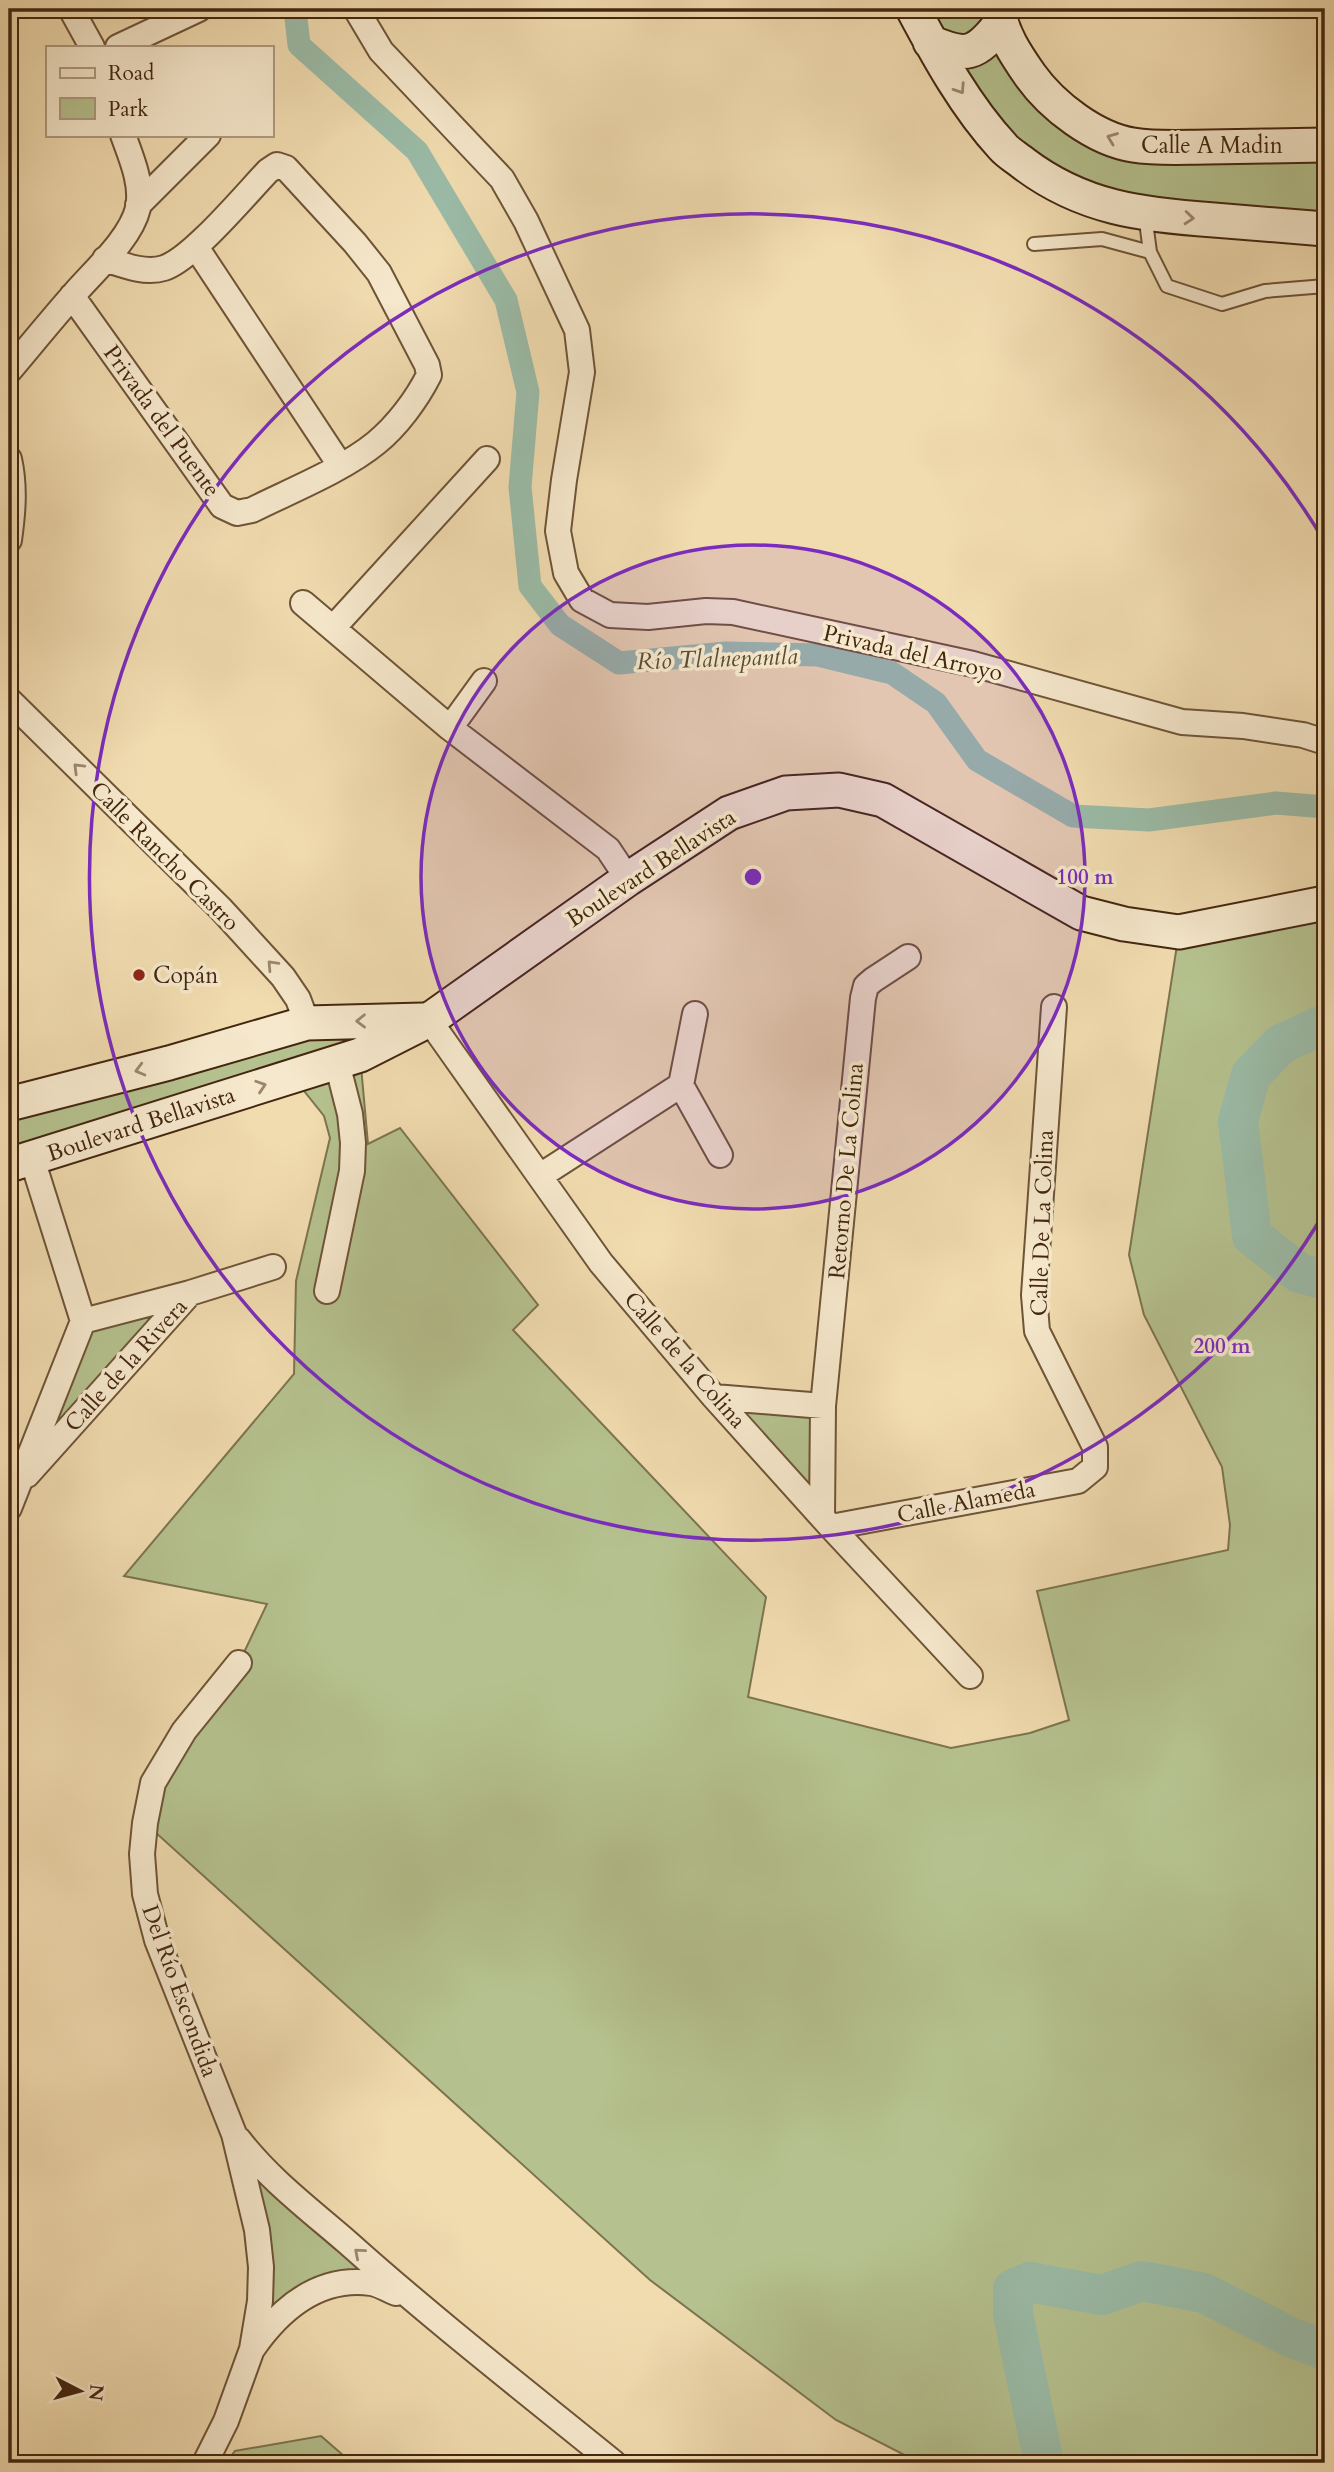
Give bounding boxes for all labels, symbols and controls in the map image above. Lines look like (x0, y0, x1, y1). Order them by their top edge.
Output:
legend (46, 46, 273, 136)
text: Road (108, 59, 154, 88)
one-way arrow (951, 81, 964, 94)
text: Park (108, 95, 149, 124)
street label: Calle A Madin (1141, 130, 1283, 161)
one-way arrow (1106, 132, 1118, 146)
one-way arrow (1184, 210, 1195, 225)
street label: Privada del Puente (96, 339, 228, 503)
street label: Privada del Arroyo (820, 617, 1006, 689)
water label: Río Tlalnepantla (636, 640, 798, 678)
one-way arrow (73, 764, 86, 777)
street label: Calle Rancho Castro (83, 774, 247, 938)
street label: Boulevard Bellavista (560, 802, 742, 934)
text: 100 m (1056, 863, 1114, 892)
centre of rings (741, 865, 765, 889)
place label: Copán (153, 960, 218, 991)
one-way arrow (268, 960, 280, 973)
marker: Copán (131, 967, 147, 983)
one-way arrow (355, 1013, 366, 1029)
one-way arrow (134, 1062, 146, 1076)
street label: Retorno De La Colina (821, 1062, 871, 1280)
street label: Boulevard Bellavista (43, 1079, 239, 1169)
one-way arrow (254, 1080, 267, 1094)
street label: Calle De La Colina (1023, 1129, 1061, 1317)
street label: Calle de la Colina (617, 1285, 753, 1435)
street label: Calle de la Rivera (58, 1292, 194, 1438)
text: 200 m (1193, 1332, 1251, 1361)
street label: Calle Alameda (894, 1473, 1038, 1531)
street label: Del Río Escondida (134, 1901, 226, 2081)
one-way arrow (354, 2249, 367, 2261)
north arrow (46, 2356, 116, 2426)
text: N (82, 2383, 110, 2403)

